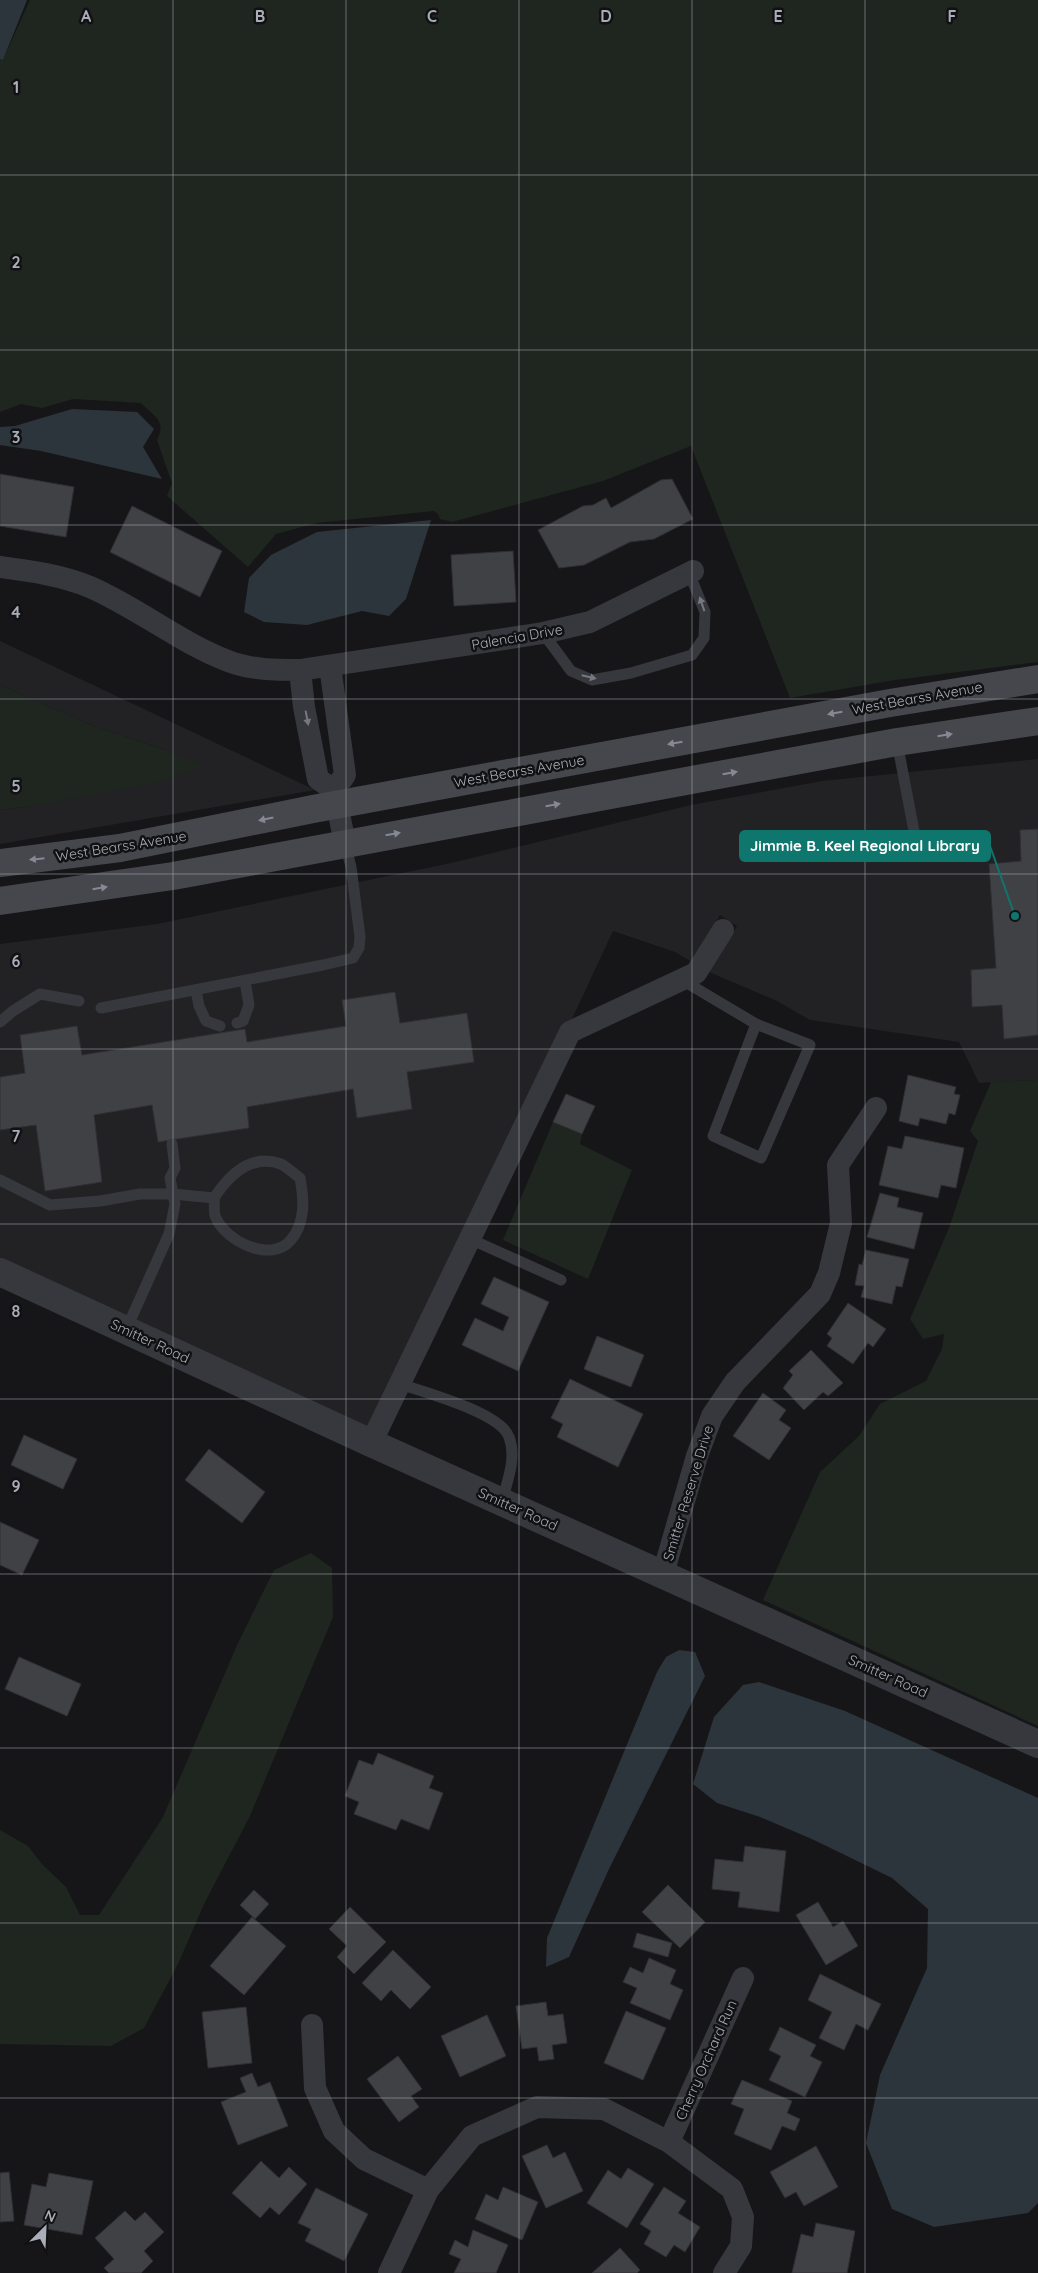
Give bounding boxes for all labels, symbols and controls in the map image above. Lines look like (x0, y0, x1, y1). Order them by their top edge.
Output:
text: A (81, 6, 92, 26)
text: B (255, 6, 265, 26)
text: C (427, 6, 437, 26)
text: D (600, 6, 612, 26)
text: E (773, 6, 783, 26)
text: F (948, 6, 957, 26)
text: 1 (13, 77, 19, 97)
text: 2 (11, 252, 21, 272)
text: 3 (12, 427, 20, 447)
one-way arrow (698, 596, 706, 611)
text: 4 (11, 602, 21, 622)
street label: Palencia Drive (470, 620, 564, 654)
one-way arrow (581, 673, 596, 681)
street label: West Bearss Avenue (850, 678, 984, 718)
one-way arrow (827, 709, 842, 717)
one-way arrow (303, 711, 311, 727)
one-way arrow (938, 731, 954, 739)
one-way arrow (666, 739, 682, 747)
street label: West Bearss Avenue (452, 751, 586, 791)
one-way arrow (722, 768, 738, 776)
text: 5 (11, 776, 21, 796)
one-way arrow (545, 801, 561, 809)
one-way arrow (258, 815, 273, 823)
street label: West Bearss Avenue (54, 827, 188, 865)
one-way arrow (385, 830, 401, 838)
callout: Jimmie B. Keel Regional Library (740, 831, 990, 861)
text: Jimmie B. Keel Regional Library (750, 836, 980, 855)
one-way arrow (29, 855, 45, 863)
one-way arrow (93, 883, 109, 891)
text: 6 (12, 951, 21, 971)
text: 7 (12, 1126, 21, 1146)
text: 8 (12, 1301, 21, 1321)
street label: Smitter Road (108, 1315, 192, 1367)
street label: Smitter Reserve Drive (659, 1423, 717, 1563)
text: 9 (11, 1476, 21, 1496)
street label: Smitter Road (476, 1484, 560, 1534)
street label: Smitter Road (846, 1651, 930, 1701)
street label: Cherry Orchard Run (671, 1997, 741, 2123)
north arrow (20, 2203, 70, 2253)
text: N (42, 2206, 59, 2226)

